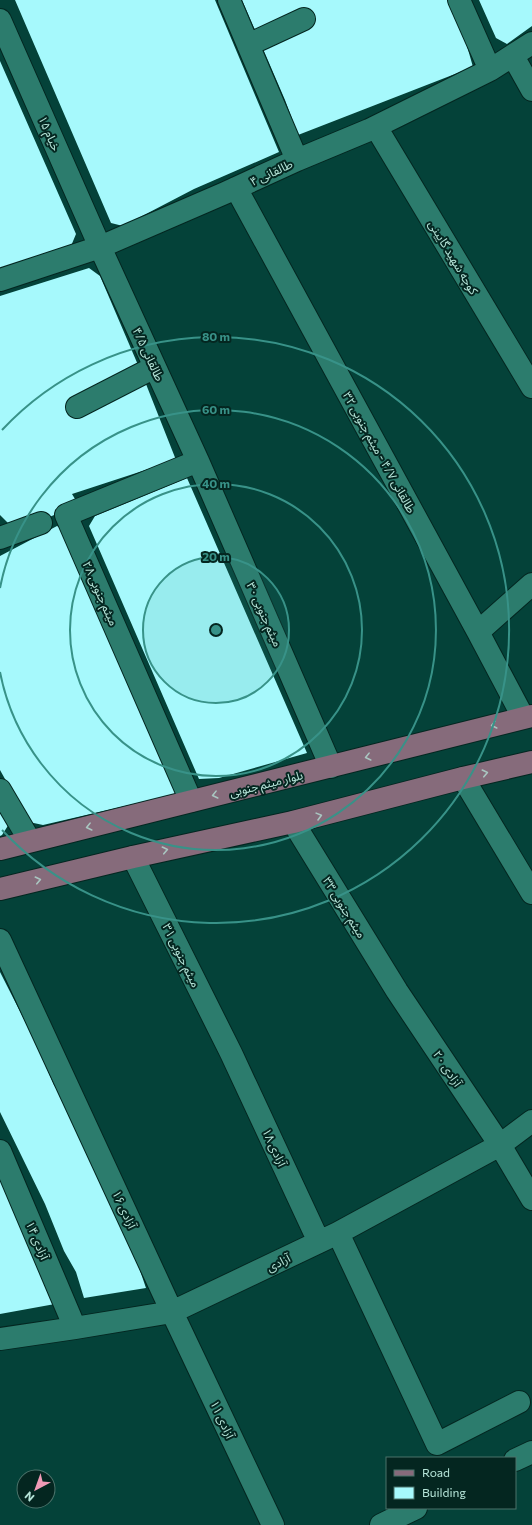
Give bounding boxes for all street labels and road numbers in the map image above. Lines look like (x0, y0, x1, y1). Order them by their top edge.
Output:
street label: خیام ۱۵ (33, 113, 64, 154)
street label: طالقانی ۴ (247, 156, 295, 189)
street label: کوچه شهید گایینی (425, 217, 482, 299)
street label: طالقانی ۴/۵ (130, 325, 168, 383)
street label: طالقانی ۴/۷ - میثم جنوبی ۳۲ (338, 389, 419, 517)
street label: میثم جنوبی ۲۸ (78, 559, 121, 629)
street label: میثم جنوبی ۳۰ (242, 580, 285, 650)
street label: بلوار میثم جنوبی (228, 767, 305, 802)
street label: میثم جنوبی ۳۳ (318, 874, 369, 942)
street label: میثم جنوبی ۳۱ (158, 921, 203, 991)
street label: آزادی ۲۰ (430, 1047, 465, 1090)
street label: آزادی ۱۸ (259, 1126, 290, 1169)
street label: آزادی ۱۶ (109, 1188, 140, 1231)
street label: آزادی ۱۴ (23, 1219, 53, 1262)
street label: آزادی (264, 1250, 293, 1275)
street label: آزادی ۱۱ (207, 1398, 238, 1441)

